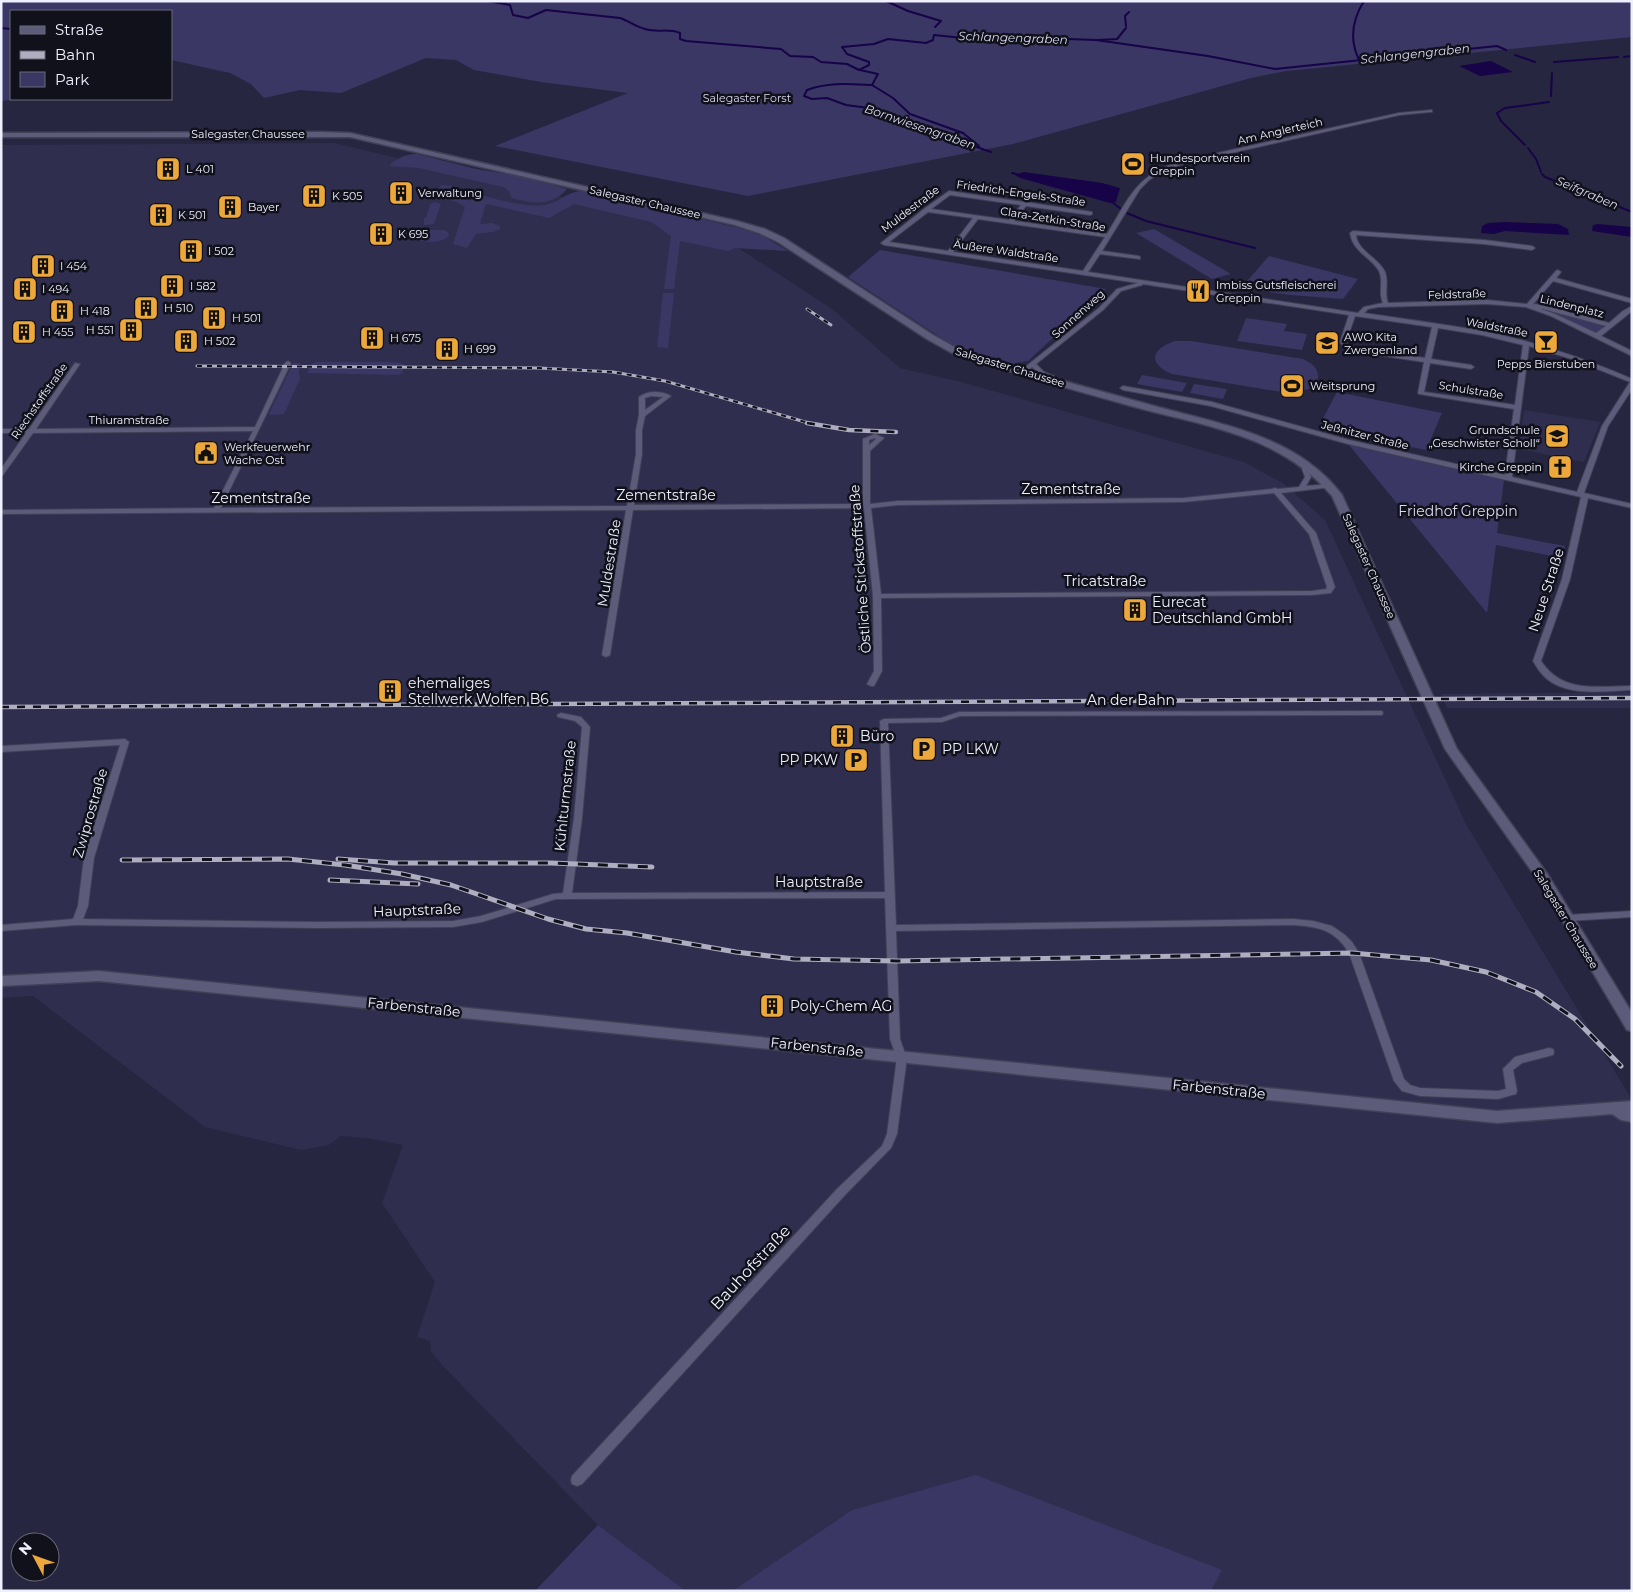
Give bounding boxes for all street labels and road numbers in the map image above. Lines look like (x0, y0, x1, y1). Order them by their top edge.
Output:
street label: Am Anglerteich (1236, 114, 1324, 148)
street label: Salegaster Chaussee (191, 127, 305, 141)
street label: Friedrich-Engels-Straße (956, 177, 1087, 209)
street label: Salegaster Chaussee (588, 182, 702, 222)
street label: Muldestraße (878, 182, 942, 235)
street label: Clara-Zetkin-Straße (999, 204, 1107, 234)
street label: Äußere Waldstraße (953, 237, 1060, 265)
street label: Feldstraße (1428, 286, 1487, 302)
street label: Sonnenweg (1049, 287, 1107, 341)
street label: Lindenplatz (1539, 291, 1606, 321)
street label: Waldstraße (1465, 314, 1530, 340)
street label: Salegaster Chaussee (954, 344, 1067, 390)
street label: Riechstoffstraße (8, 360, 71, 442)
street label: Schulstraße (1438, 378, 1505, 402)
street label: Thiuramstraße (89, 413, 170, 427)
street label: Jeßnitzer Straße (1319, 417, 1410, 453)
street label: Zementstraße (1021, 480, 1121, 498)
street label: Östliche Stickstoffstraße (845, 484, 875, 654)
street label: Zementstraße (616, 486, 716, 504)
street label: Zementstraße (211, 489, 311, 507)
street label: Salegaster Chaussee (1340, 511, 1399, 621)
street label: Muldestraße (593, 518, 625, 608)
street label: Neue Straße (1524, 546, 1568, 634)
street label: Tricatstraße (1064, 572, 1146, 590)
street label: An der Bahn (1087, 691, 1175, 709)
street label: Kühlturmstraße (550, 740, 580, 852)
street label: Zwiprostraße (69, 766, 111, 860)
street label: Salegaster Chaussee (1531, 867, 1601, 972)
street label: Hauptstraße (775, 873, 863, 891)
street label: Hauptstraße (373, 899, 461, 921)
street label: Farbenstraße (367, 993, 461, 1021)
street label: Farbenstraße (770, 1033, 864, 1061)
street label: Farbenstraße (1172, 1075, 1266, 1103)
street label: Bauhofstraße (706, 1221, 794, 1313)

